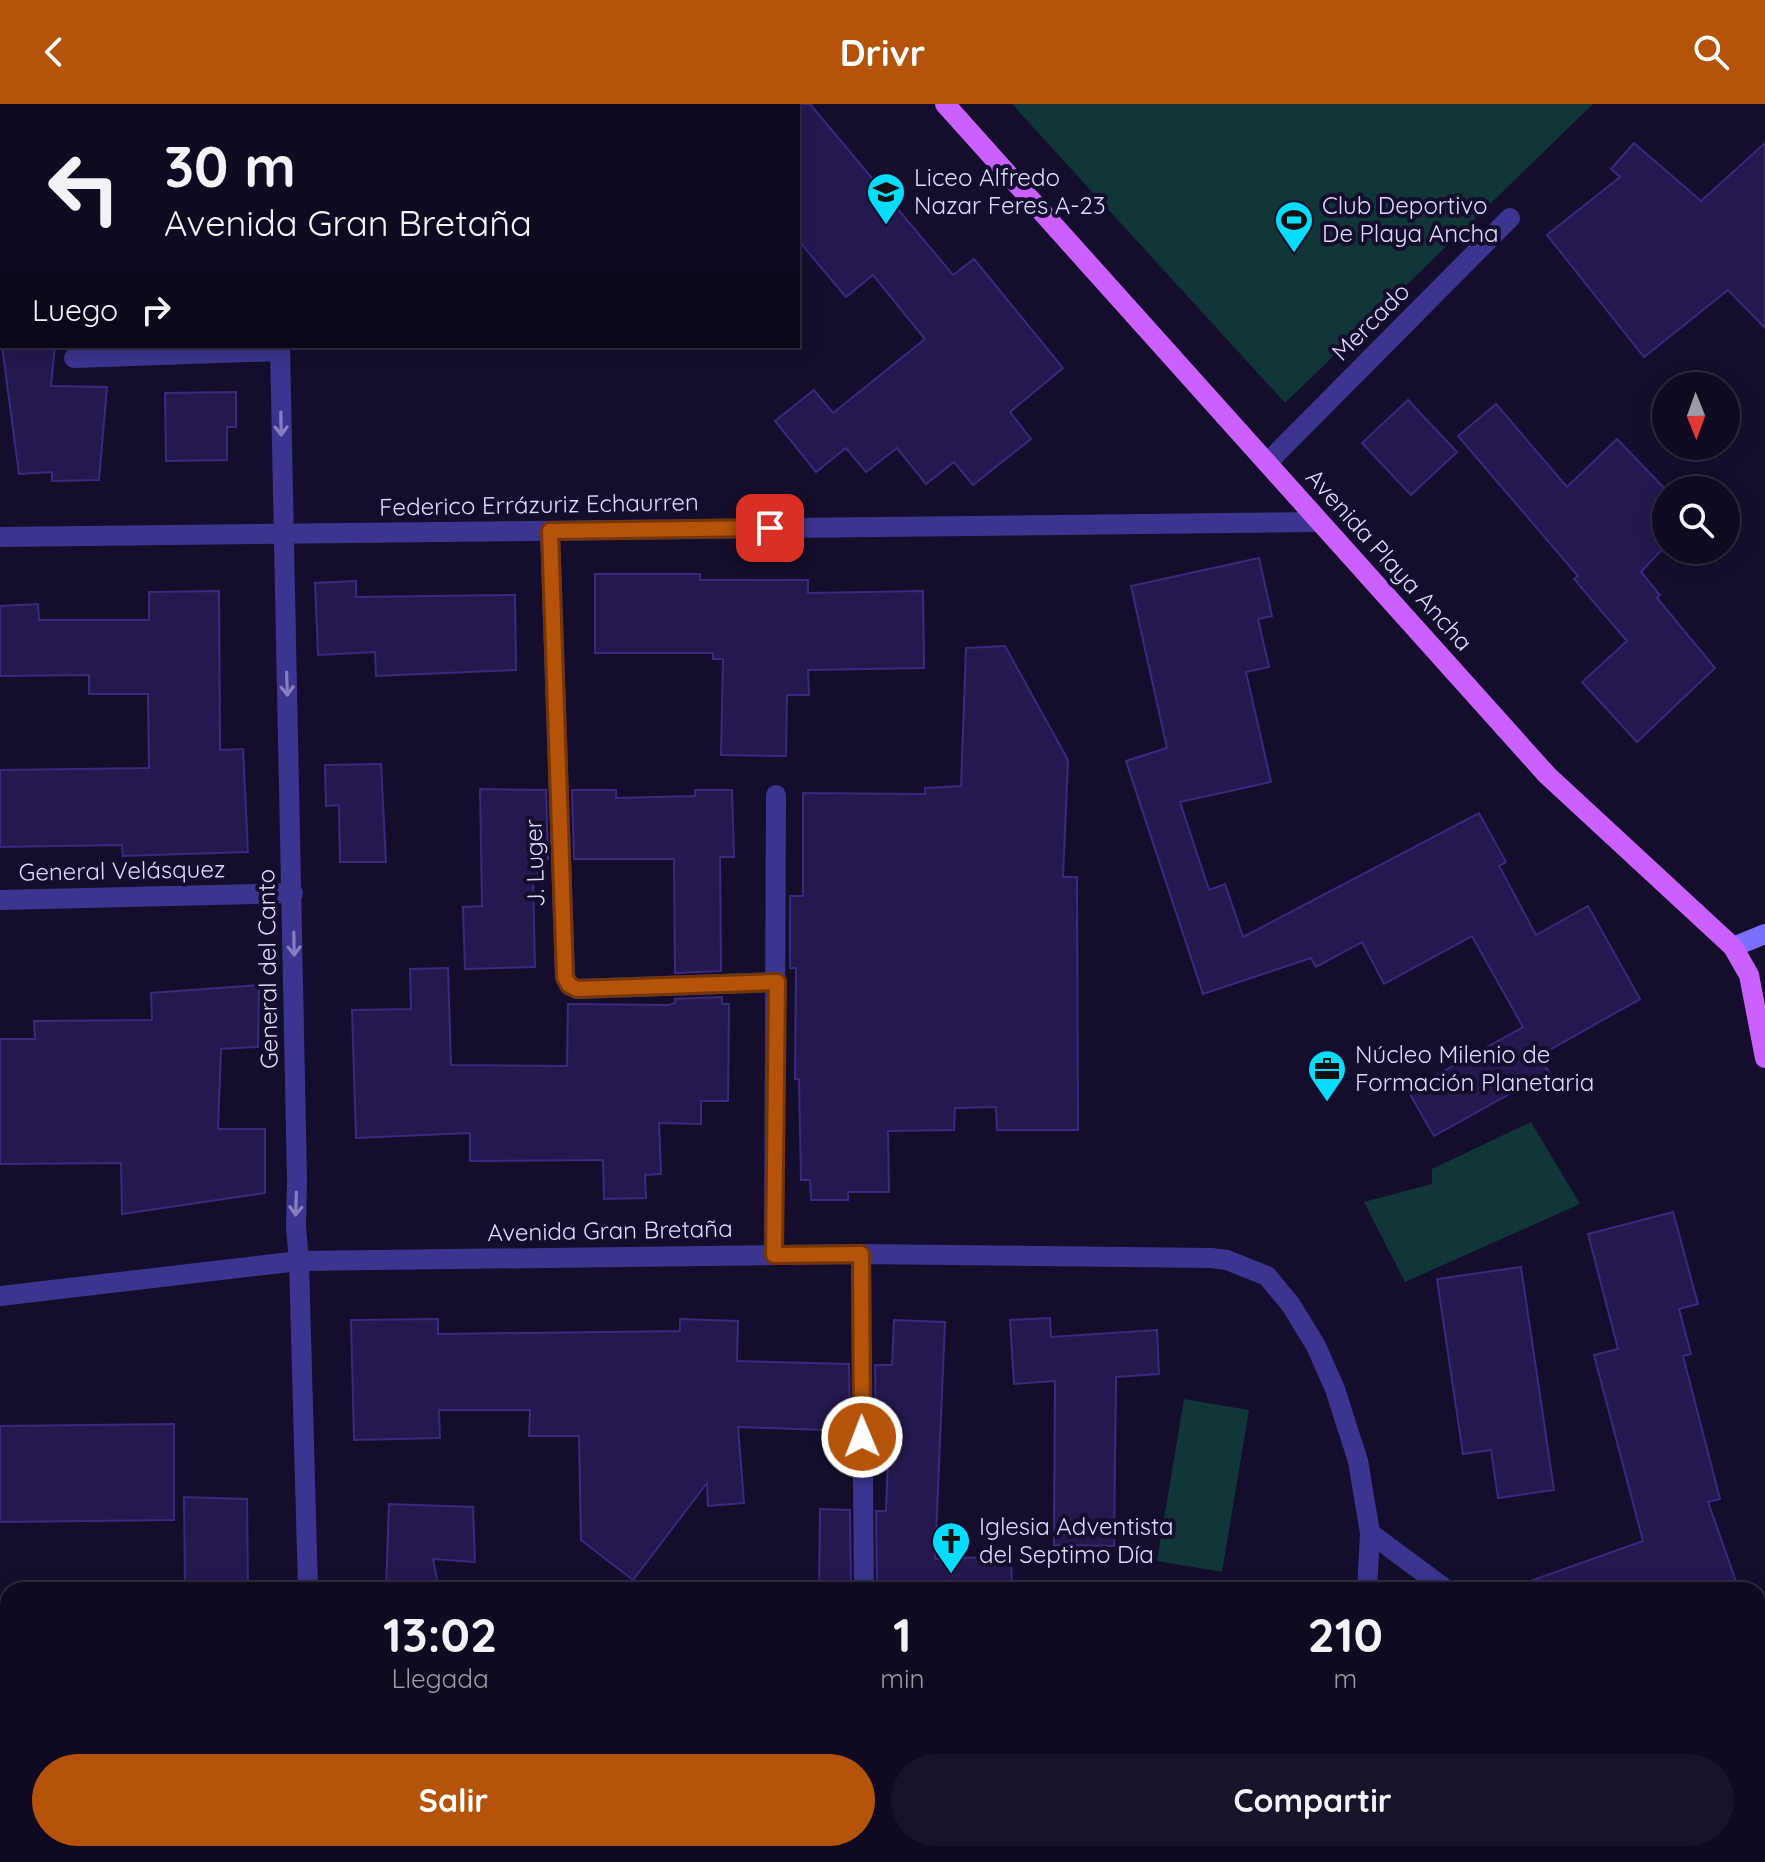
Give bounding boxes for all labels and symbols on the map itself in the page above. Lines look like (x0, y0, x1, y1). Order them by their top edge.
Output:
place label: Liceo Alfredo Nazar Feres A-23 (914, 162, 1105, 220)
school or university icon: Liceo Alfredo Nazar Feres A-23 (865, 171, 907, 226)
place label: Club Deportivo De Playa Ancha (1322, 190, 1499, 248)
sports icon: Club Deportivo De Playa Ancha (1273, 199, 1315, 254)
street label: Mercado (1325, 276, 1416, 367)
north arrow (1652, 372, 1740, 460)
one-way arrow (273, 410, 289, 437)
street label: Avenida Playa Ancha (1300, 462, 1479, 657)
street label: Federico Errázuriz Echaurren (379, 486, 699, 522)
pin (736, 494, 804, 562)
one-way arrow (279, 670, 294, 697)
street label: J. Luger (517, 818, 551, 908)
street label: General Velásquez (18, 853, 226, 887)
street label: General del Canto (250, 869, 284, 1069)
one-way arrow (286, 930, 301, 957)
place label: Núcleo Milenio de Formación Planetaria (1355, 1039, 1594, 1097)
office icon: Núcleo Milenio de Formación Planetaria (1306, 1048, 1348, 1103)
one-way arrow (289, 1190, 304, 1217)
street label: Avenida Gran Bretaña (487, 1213, 733, 1247)
position arrow (820, 1395, 904, 1479)
place label: Iglesia Adventista del Septimo Día (979, 1511, 1174, 1569)
church icon: Iglesia Adventista del Septimo Día (930, 1520, 972, 1575)

